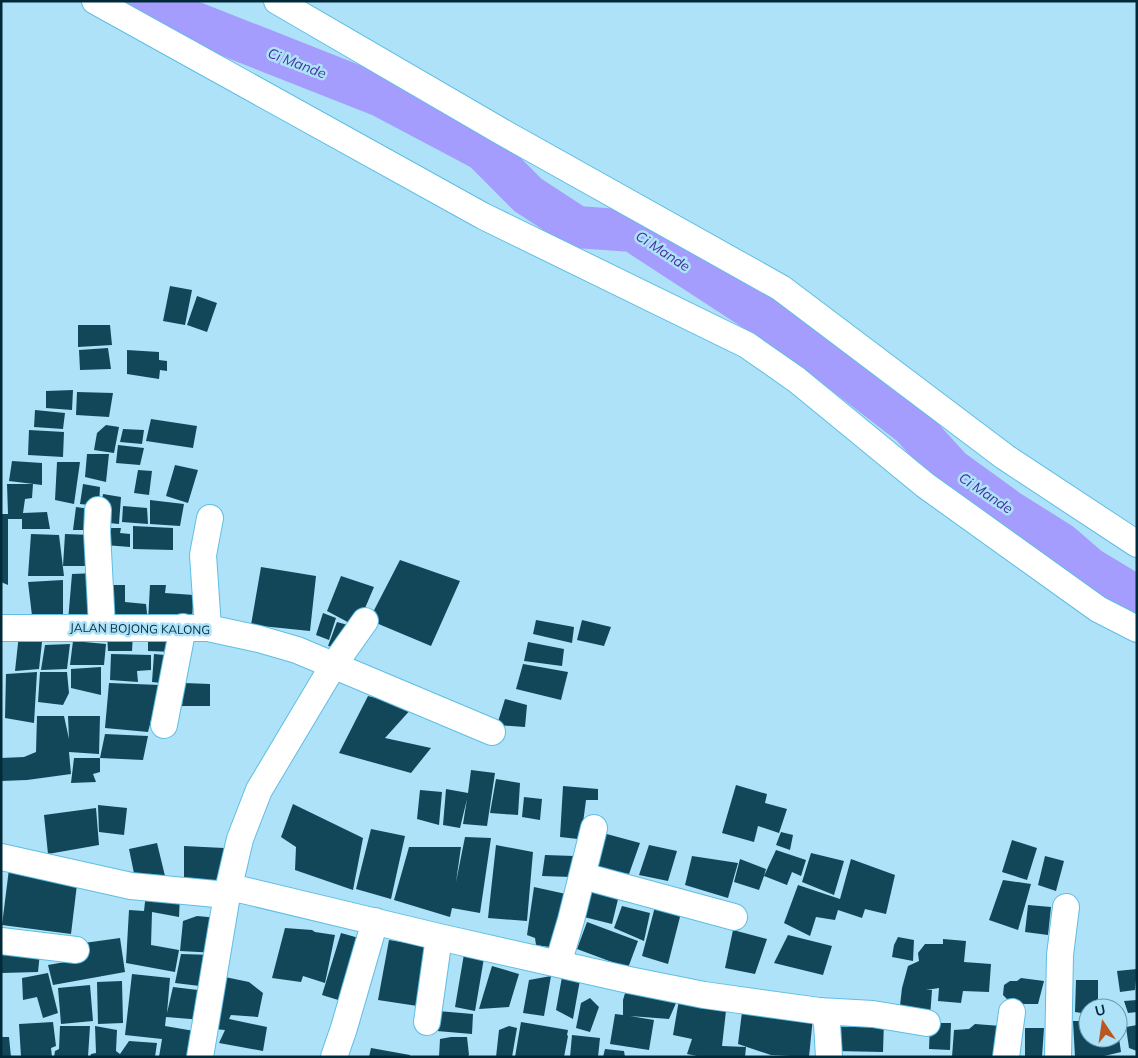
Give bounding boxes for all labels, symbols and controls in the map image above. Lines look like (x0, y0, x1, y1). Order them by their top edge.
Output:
water label: Ci Mande (265, 44, 329, 83)
water label: Ci Mande (632, 227, 694, 275)
water label: Ci Mande (956, 468, 1017, 518)
street label: JALAN BOJONG KALONG (70, 620, 210, 637)
north arrow (1078, 998, 1128, 1048)
text: U (1093, 1000, 1107, 1020)

